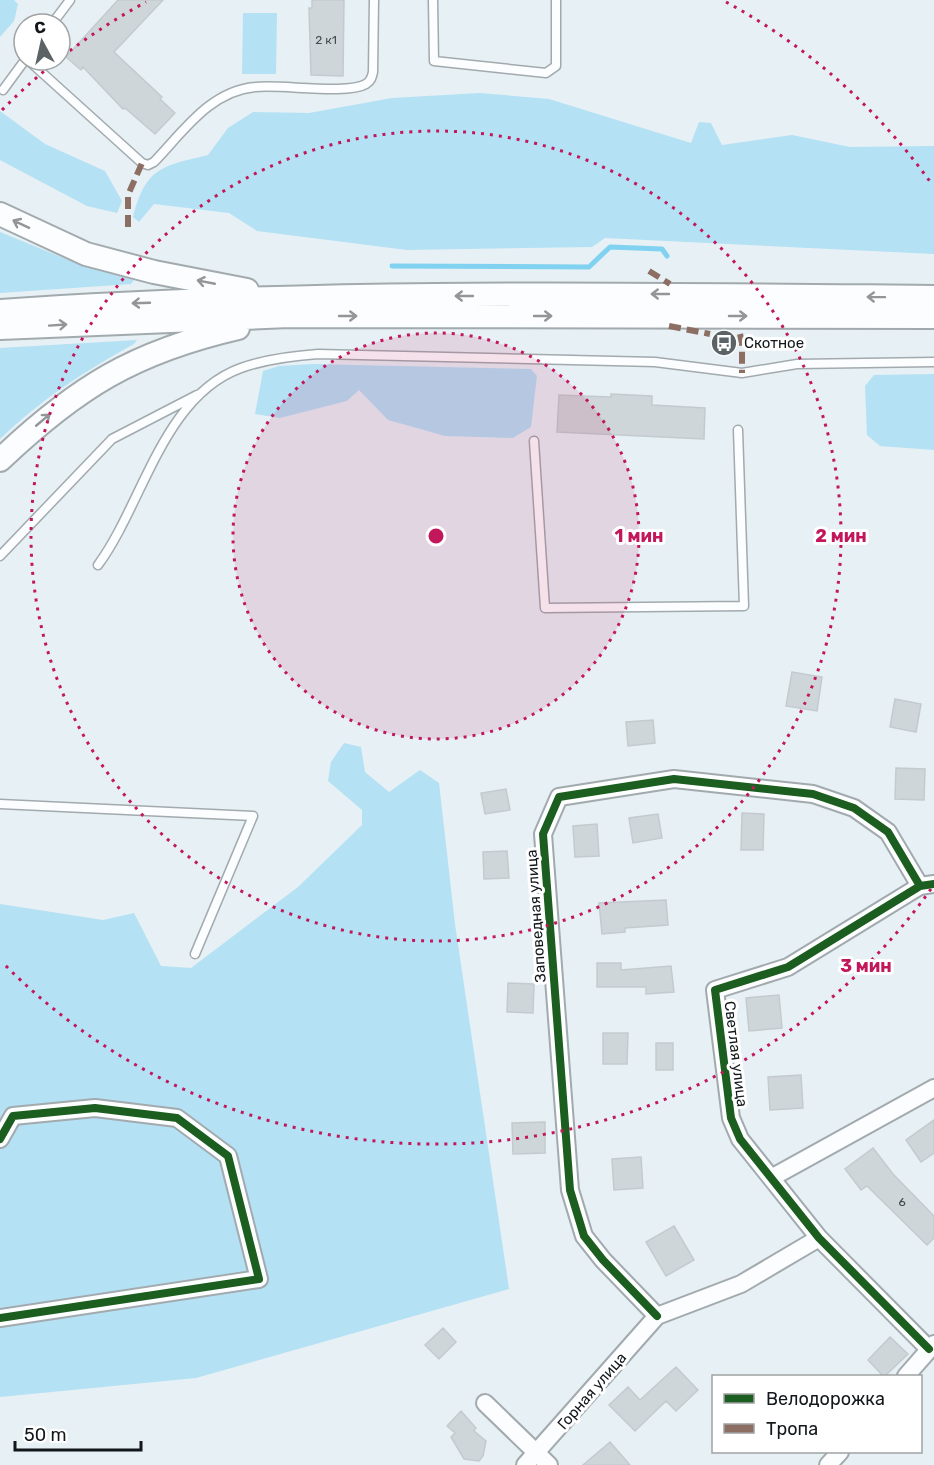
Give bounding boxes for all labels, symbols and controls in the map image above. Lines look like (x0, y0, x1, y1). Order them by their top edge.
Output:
north arrow (12, 12, 72, 72)
text: С (33, 17, 47, 38)
house number: 2 к1 (315, 33, 337, 47)
one-way arrow (12, 217, 30, 229)
one-way arrow (196, 276, 216, 287)
one-way arrow (650, 288, 670, 300)
one-way arrow (454, 290, 474, 302)
one-way arrow (866, 291, 886, 302)
one-way arrow (132, 297, 152, 308)
one-way arrow (337, 310, 357, 322)
one-way arrow (532, 310, 552, 322)
one-way arrow (727, 310, 747, 322)
one-way arrow (48, 319, 68, 330)
bus stop icon: Скотное (709, 328, 739, 358)
place label: Скотное (744, 334, 804, 352)
one-way arrow (35, 413, 50, 427)
text: 1 мин (615, 525, 663, 547)
text: 2 мин (815, 525, 867, 547)
centre of rings (426, 526, 446, 546)
street label: Заповедная улица (522, 849, 550, 983)
text: 3 мин (840, 955, 892, 977)
street label: Светлая улица (721, 1000, 751, 1108)
house number: 6 (898, 1195, 906, 1209)
street label: Горная улица (554, 1349, 630, 1433)
legend (712, 1375, 922, 1453)
text: Велодорожка (766, 1388, 885, 1410)
scale bar (15, 1414, 141, 1452)
text: Тропа (766, 1418, 818, 1440)
text: 50 m (24, 1424, 67, 1446)

